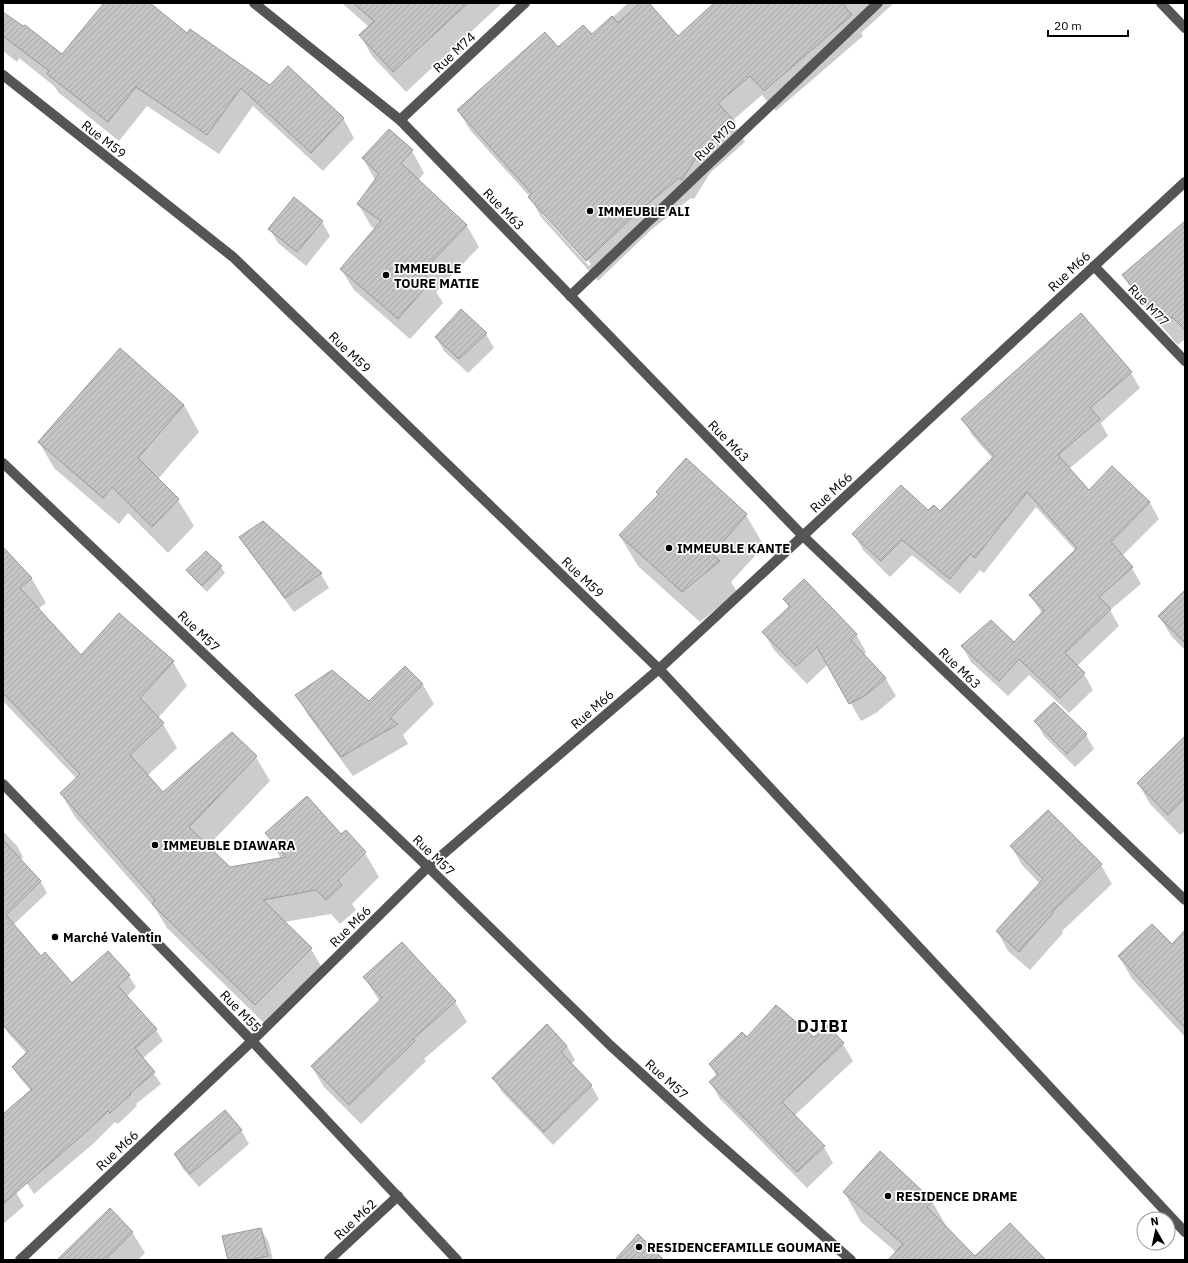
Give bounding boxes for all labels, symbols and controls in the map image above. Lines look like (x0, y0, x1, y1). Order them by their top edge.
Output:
scale bar (1048, 12, 1128, 38)
text: 20 m (1054, 18, 1082, 33)
street label: Rue M74 (430, 28, 479, 76)
street label: Rue M70 (691, 116, 740, 165)
street label: Rue M59 (78, 117, 129, 162)
street label: Rue M63 (479, 185, 528, 234)
place label: IMMEUBLE ALI (598, 203, 690, 220)
marker: IMMEUBLE ALI (585, 206, 595, 216)
street label: Rue M66 (1045, 247, 1094, 295)
place label: IMMEUBLE TOURE MATIE (394, 260, 479, 292)
marker: IMMEUBLE TOURE MATIE (381, 270, 391, 280)
street label: Rue M77 (1124, 281, 1173, 330)
street label: Rue M59 (325, 328, 374, 377)
street label: Rue M63 (704, 417, 753, 466)
street label: Rue M66 (807, 468, 856, 516)
place label: IMMEUBLE KANTE (677, 540, 790, 557)
marker: IMMEUBLE KANTE (664, 543, 674, 553)
street label: Rue M59 (558, 553, 607, 602)
street label: Rue M57 (174, 607, 223, 656)
street label: Rue M63 (935, 644, 984, 693)
street label: Rue M66 (567, 686, 618, 733)
street label: Rue M57 (409, 831, 458, 880)
place label: IMMEUBLE DIAWARA (163, 837, 296, 854)
marker: IMMEUBLE DIAWARA (150, 840, 160, 850)
street label: Rue M66 (326, 902, 375, 951)
place label: Marché Valentin (63, 929, 162, 946)
marker: Marché Valentin (50, 932, 60, 942)
street label: Rue M55 (216, 987, 265, 1036)
district label: DJIBI (797, 1015, 849, 1037)
street label: Rue M57 (642, 1056, 692, 1103)
street label: Rue M66 (93, 1126, 142, 1174)
place label: RESIDENCE DRAME (896, 1188, 1018, 1205)
marker: RESIDENCE DRAME (883, 1191, 893, 1201)
street label: Rue M62 (331, 1195, 380, 1243)
north arrow (1136, 1211, 1176, 1251)
text: N (1149, 1214, 1159, 1229)
place label: RESIDENCEFAMILLE GOUMANE (647, 1239, 841, 1256)
marker: RESIDENCEFAMILLE GOUMANE (634, 1242, 644, 1252)

